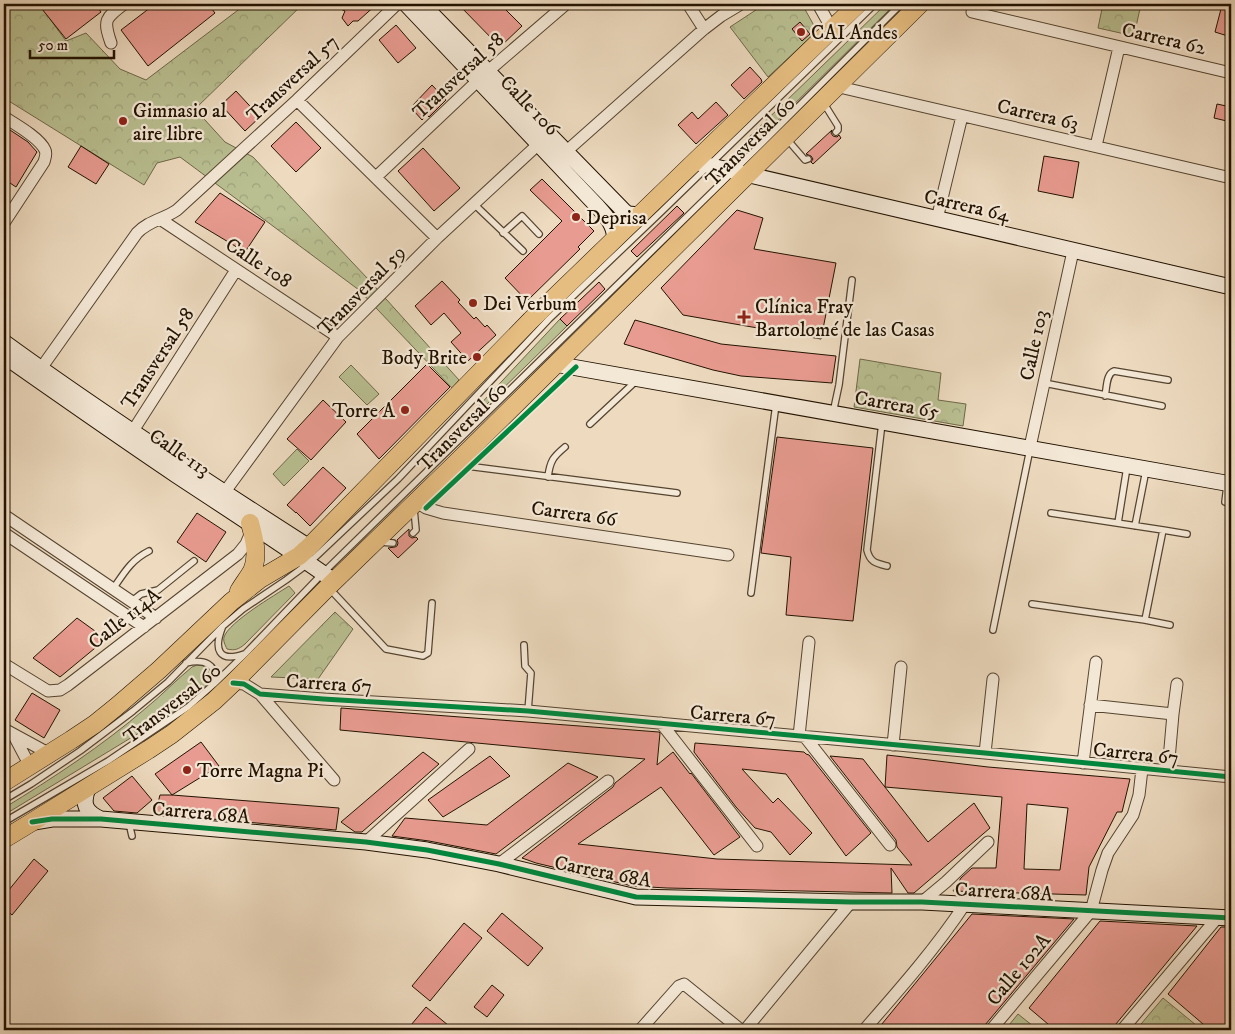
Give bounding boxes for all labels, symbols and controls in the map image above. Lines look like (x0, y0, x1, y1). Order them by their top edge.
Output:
street label: Carrera 62 (1119, 18, 1208, 61)
place label: CAI Andes (811, 21, 898, 46)
marker: CAI Andes (795, 26, 807, 38)
street label: Transversal 58 (408, 27, 510, 125)
scale bar (30, 28, 114, 60)
street label: Transversal 57 (242, 30, 344, 128)
text: 50 m (38, 36, 68, 55)
street label: Calle 106 (494, 70, 564, 142)
street label: Transversal 60 (701, 92, 801, 192)
street label: Carrera 63 (994, 94, 1081, 137)
place label: Gimnasio al aire libre (133, 99, 226, 147)
marker: Gimnasio al aire libre (117, 115, 129, 127)
street label: Carrera 64 (921, 184, 1012, 229)
place label: Deprisa (586, 206, 647, 231)
marker: Deprisa (570, 211, 582, 223)
street label: Calle 108 (220, 233, 296, 294)
street label: Transversal 59 (313, 241, 411, 341)
place label: Dei Verbum (483, 292, 577, 317)
place label: Clínica Fray Bartolomé de las Casas (755, 295, 935, 343)
marker: Dei Verbum (467, 297, 479, 309)
street label: Transversal 58 (116, 303, 200, 414)
street label: Calle 103 (1015, 308, 1054, 383)
marker: Clínica Fray Bartolomé de las Casas (737, 310, 751, 324)
place label: Body Brite (381, 346, 467, 371)
marker: Body Brite (471, 351, 483, 363)
street label: Transversal 60 (413, 377, 513, 477)
street label: Carrera 65 (852, 386, 941, 425)
place label: Torre A (332, 399, 395, 424)
marker: Torre A (399, 404, 411, 416)
street label: Calle 113 (144, 424, 215, 483)
street label: Carrera 66 (529, 496, 619, 533)
street label: Calle 114A (84, 583, 166, 655)
street label: Transversal 60 (119, 658, 227, 750)
street label: Carrera 67 (285, 669, 373, 700)
street label: Carrera 67 (689, 700, 777, 733)
street label: Carrera 67 (1092, 738, 1180, 771)
place label: Torre Magna Pi (197, 759, 324, 784)
marker: Torre Magna Pi (181, 764, 193, 776)
street label: Carrera 68A (151, 797, 251, 830)
street label: Carrera 68A (552, 851, 654, 894)
street label: Carrera 68A (954, 877, 1054, 908)
street label: Calle 102A (982, 928, 1057, 1011)

